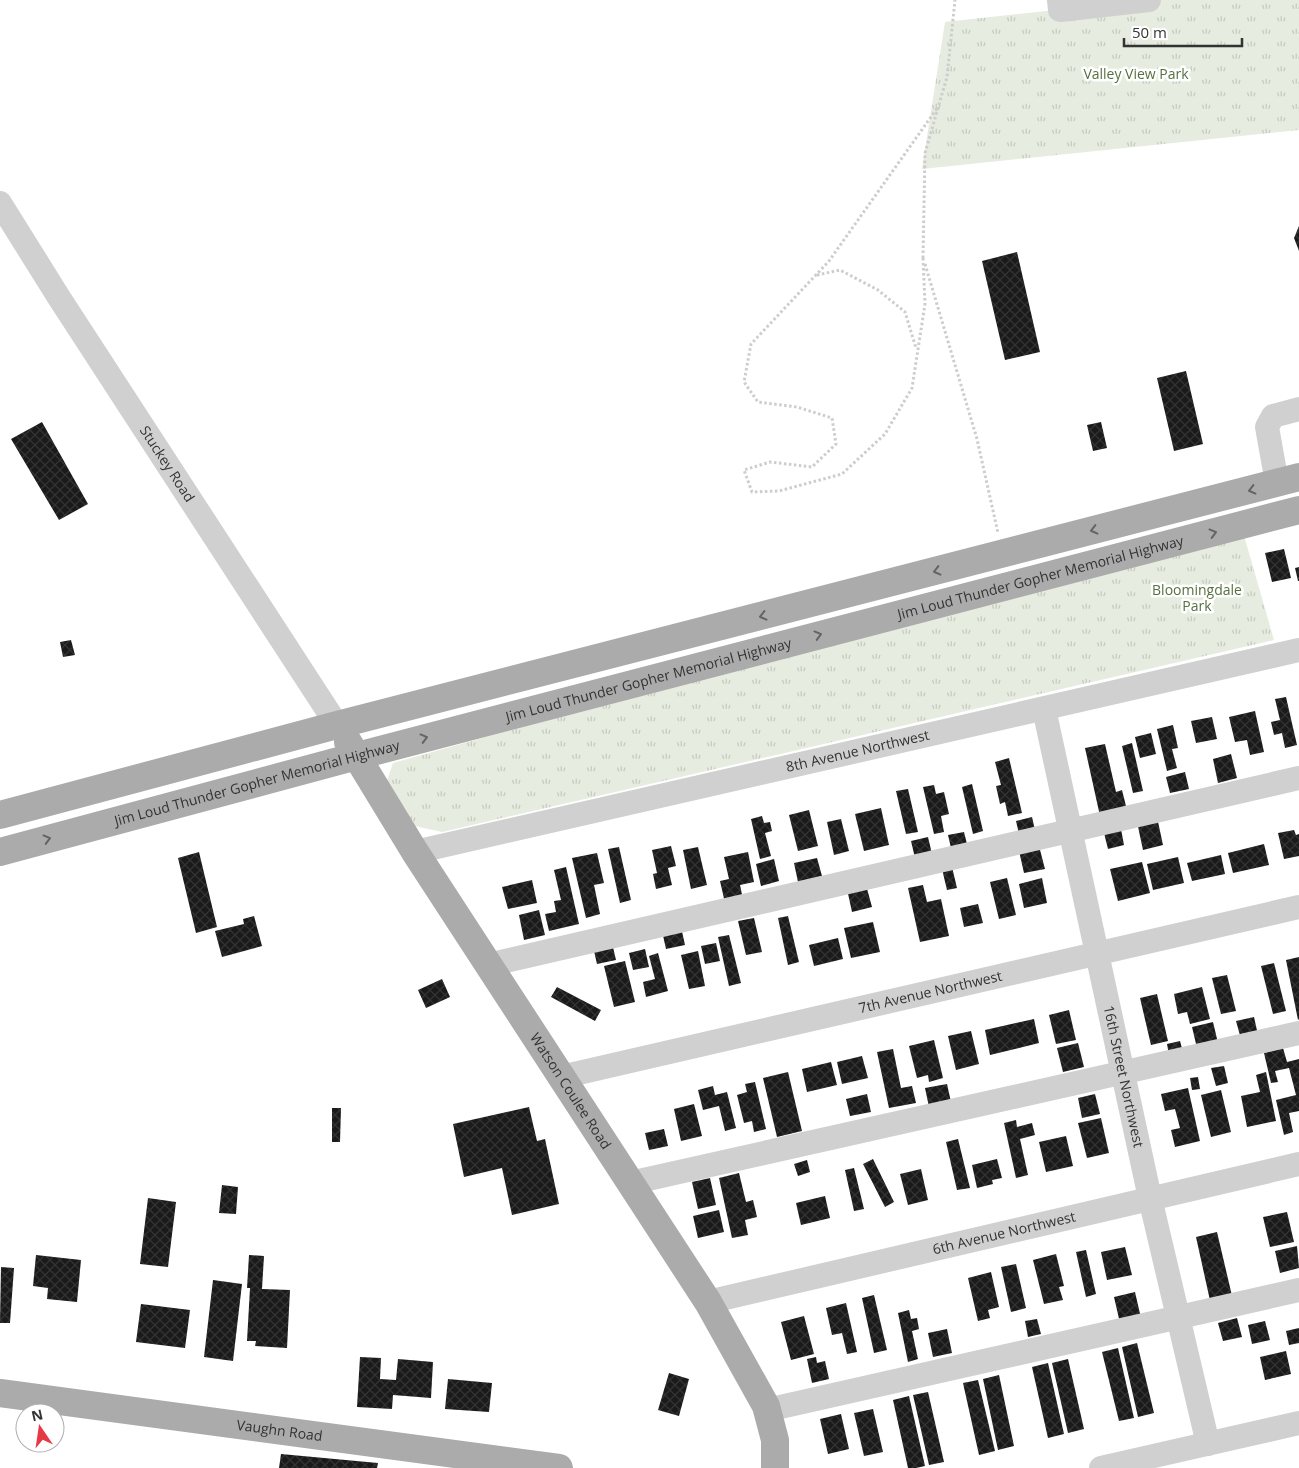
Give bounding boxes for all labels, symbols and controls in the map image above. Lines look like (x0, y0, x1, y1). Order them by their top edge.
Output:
scale bar (1124, 15, 1242, 47)
text: 50 m (1132, 22, 1167, 42)
park label: Valley View Park (1083, 64, 1189, 83)
street label: Stuckey Road (136, 422, 199, 505)
one-way arrow (1248, 484, 1256, 494)
one-way arrow (1090, 524, 1099, 535)
one-way arrow (1208, 528, 1216, 538)
street label: Jim Loud Thunder Gopher Memorial Highway (893, 530, 1186, 624)
one-way arrow (934, 565, 942, 575)
park label: Bloomingdale Park (1152, 580, 1242, 615)
one-way arrow (759, 610, 767, 620)
one-way arrow (814, 631, 822, 641)
street label: Jim Loud Thunder Gopher Memorial Highway (502, 633, 794, 726)
street label: 8th Avenue Northwest (784, 725, 931, 776)
one-way arrow (419, 733, 428, 744)
street label: Jim Loud Thunder Gopher Memorial Highway (110, 735, 402, 830)
one-way arrow (43, 834, 52, 845)
street label: 7th Avenue Northwest (857, 966, 1004, 1017)
street label: 16th Street Northwest (1100, 1004, 1149, 1149)
street label: Watson Coulee Road (526, 1029, 616, 1153)
street label: 6th Avenue Northwest (930, 1206, 1077, 1258)
north arrow (15, 1403, 65, 1453)
text: N (29, 1404, 45, 1425)
street label: Vaughn Road (235, 1415, 324, 1445)

